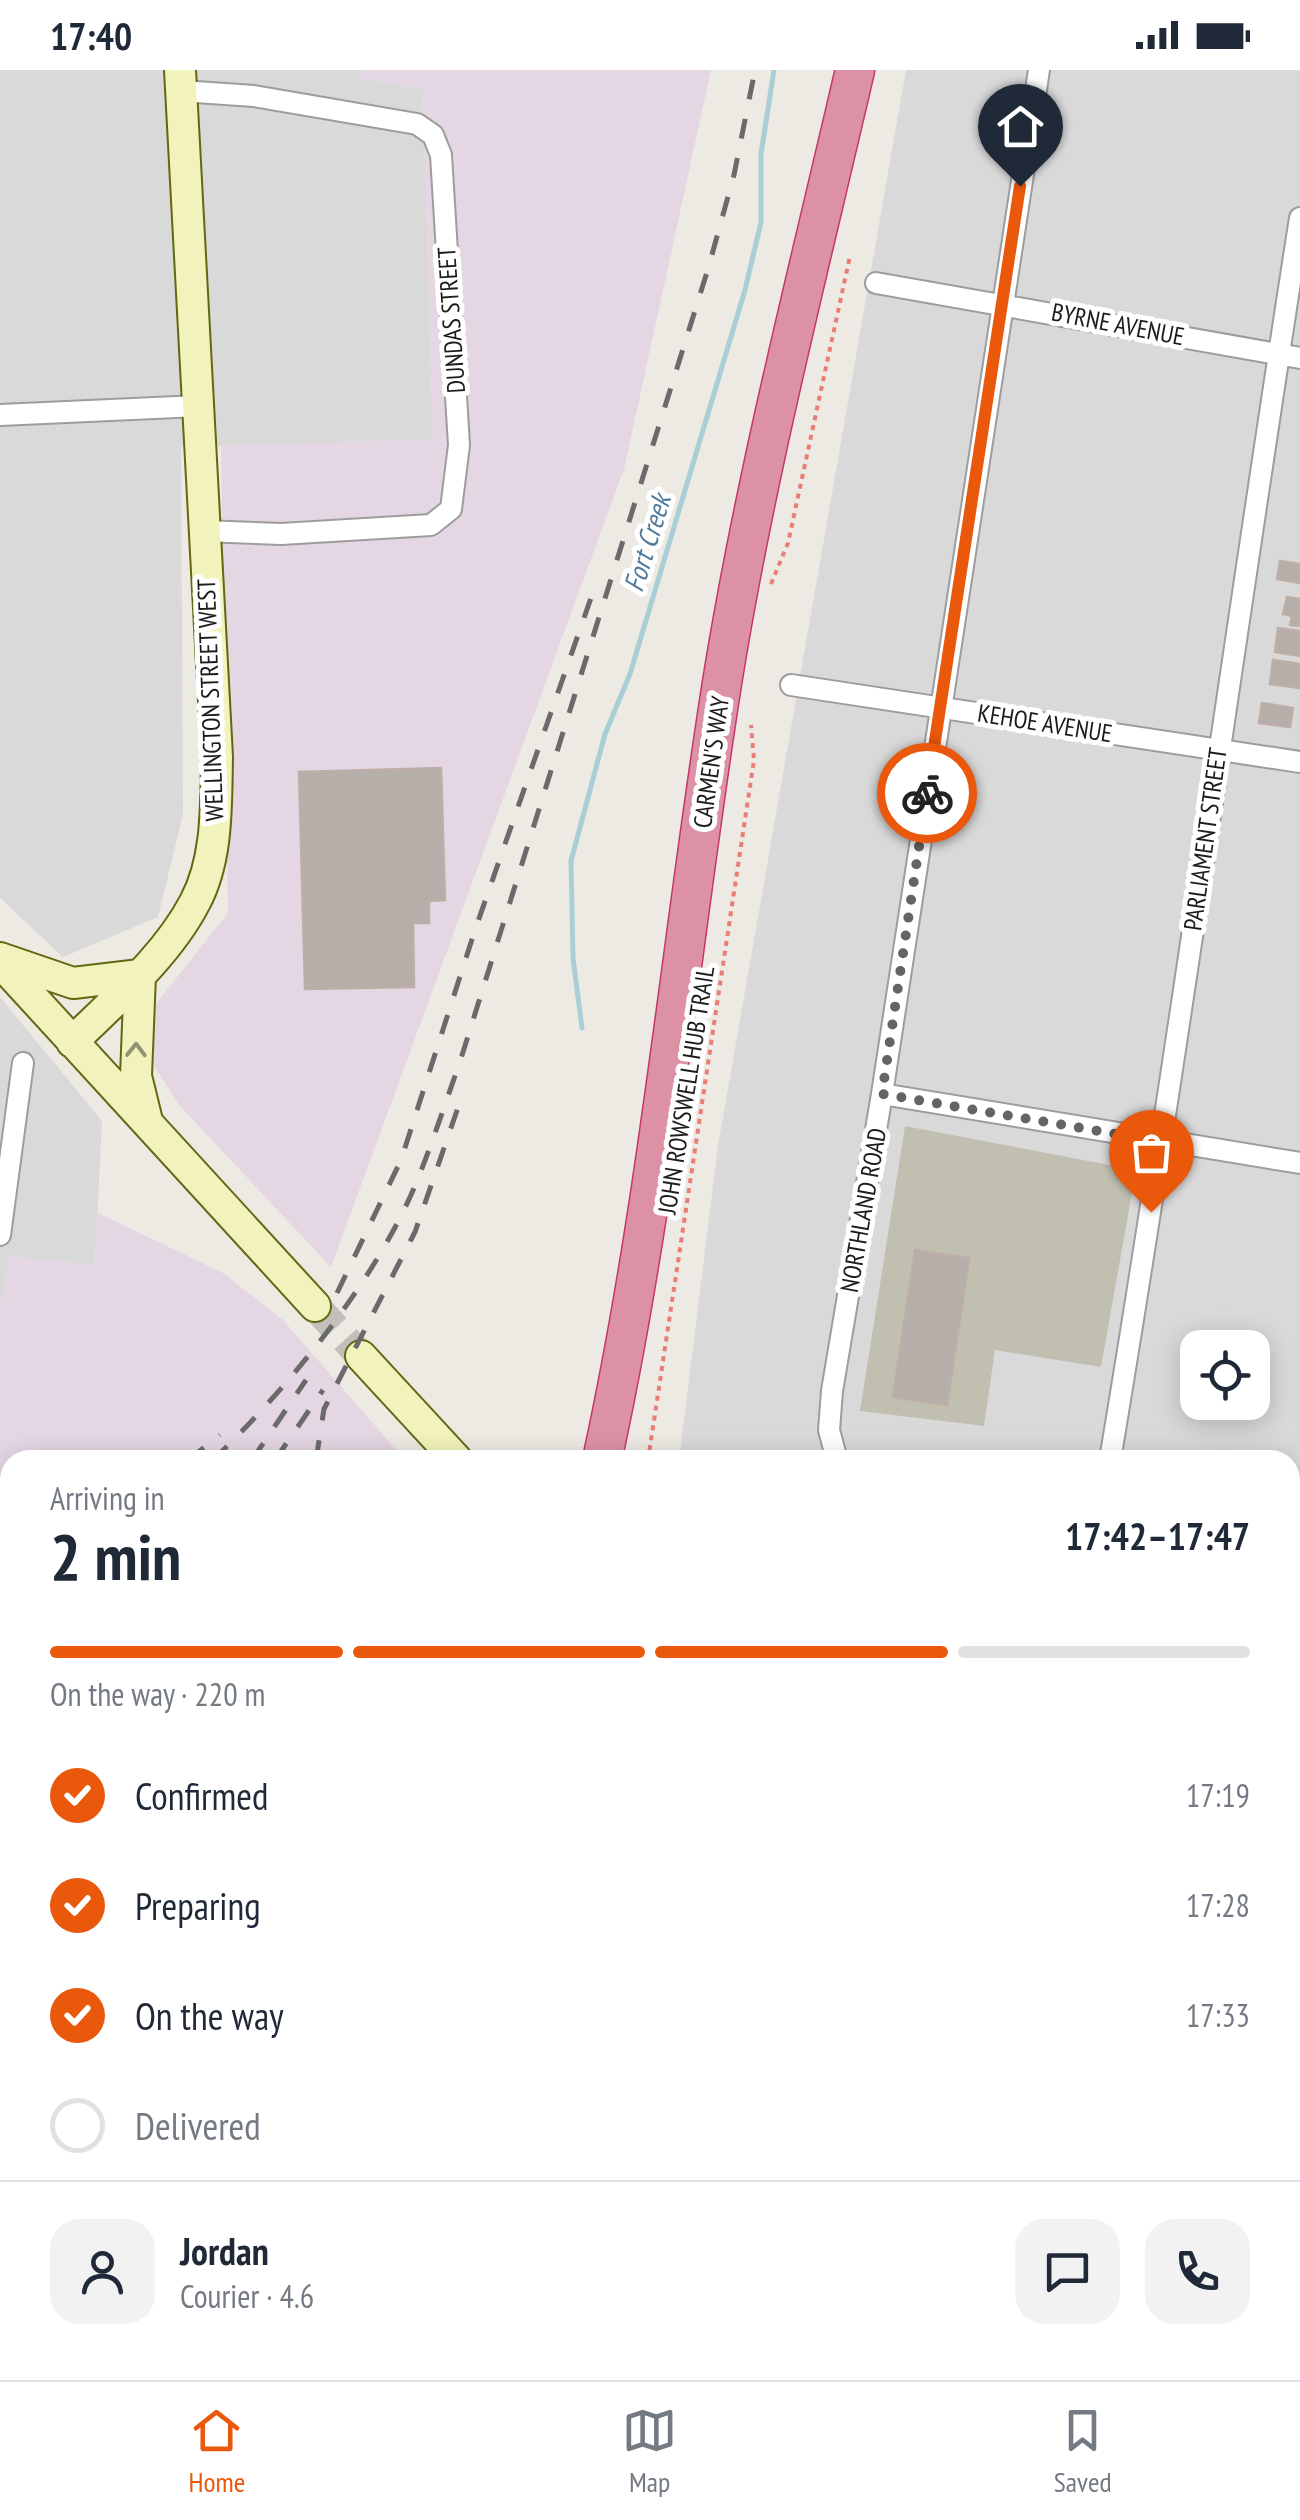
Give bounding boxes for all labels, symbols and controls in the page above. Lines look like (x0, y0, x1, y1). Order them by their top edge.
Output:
text: 17:40 (50, 11, 132, 60)
pin (978, 84, 1063, 187)
icon: home (993, 99, 1048, 154)
street label: DUNDAS STREET (430, 246, 472, 394)
street label: BYRNE AVENUE (1049, 295, 1187, 353)
water label: Fort Creek (614, 487, 680, 596)
street label: WELLINGTON STREET WEST (190, 578, 230, 822)
street label: CARMEN'S WAY (686, 693, 736, 830)
street label: KEHOE AVENUE (975, 697, 1115, 749)
courier (877, 743, 977, 843)
street label: PARLIAMENT STREET (1176, 746, 1234, 932)
icon: bike (900, 766, 955, 821)
street label: JOHN ROWSWELL HUB TRAIL (650, 963, 721, 1217)
one-way arrow (125, 1042, 147, 1058)
pin (1109, 1110, 1194, 1213)
street label: NORTHLAND ROAD (833, 1125, 893, 1295)
icon: bag (1124, 1125, 1179, 1180)
map controls (1180, 1330, 1270, 1420)
button: locate (1180, 1330, 1270, 1420)
text: Arriving in (50, 1477, 165, 1519)
text: 17:42–17:47 (1065, 1511, 1250, 1560)
text: 2 min (50, 1514, 181, 1598)
text: On the way · 220 m (50, 1673, 265, 1715)
icon: check (50, 1768, 105, 1823)
text: Confirmed (135, 1771, 268, 1820)
text: 17:19 (1186, 1774, 1250, 1816)
icon: check (50, 1878, 105, 1933)
text: Preparing (135, 1881, 261, 1930)
text: 17:28 (1186, 1884, 1250, 1926)
icon: check (50, 1988, 105, 2043)
text: On the way (135, 1991, 283, 2040)
text: 17:33 (1186, 1994, 1250, 2036)
text: Delivered (135, 2101, 261, 2150)
button: person (50, 2219, 155, 2324)
button: chat (1015, 2219, 1120, 2324)
button: phone (1145, 2219, 1250, 2324)
text: Jordan (180, 2226, 269, 2275)
text: Courier · 4.6 (180, 2275, 314, 2317)
tab: Home (188, 2403, 245, 2500)
tab: Map (622, 2403, 677, 2500)
tab: Saved (1054, 2403, 1112, 2500)

